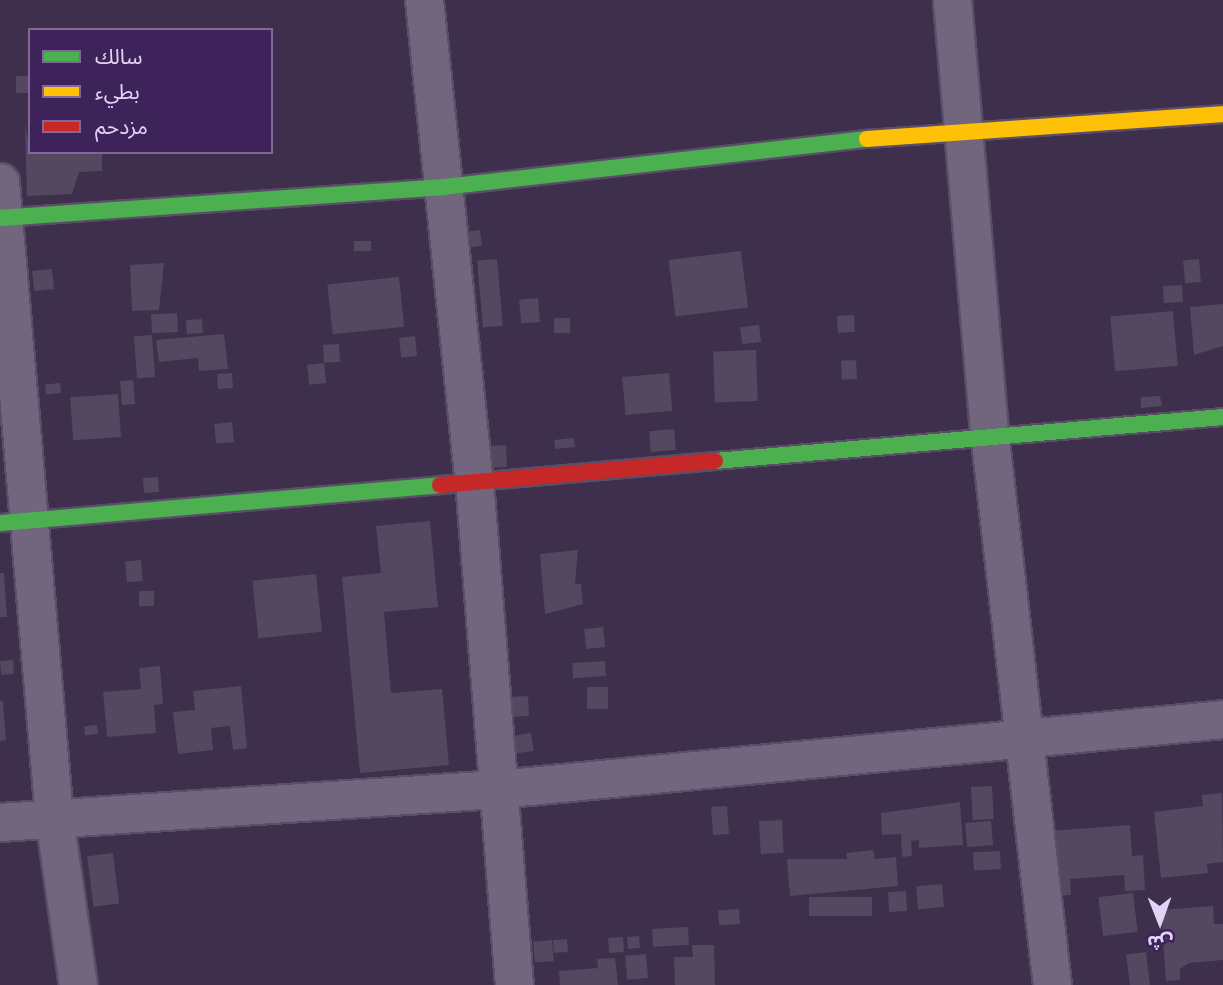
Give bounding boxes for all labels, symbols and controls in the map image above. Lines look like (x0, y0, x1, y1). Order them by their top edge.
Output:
legend (28, 28, 273, 154)
text: سالك (95, 43, 142, 69)
text: بطيء (95, 78, 140, 104)
text: مزدحم (95, 113, 148, 139)
north arrow (1125, 887, 1195, 957)
text: ش (1147, 932, 1174, 955)

